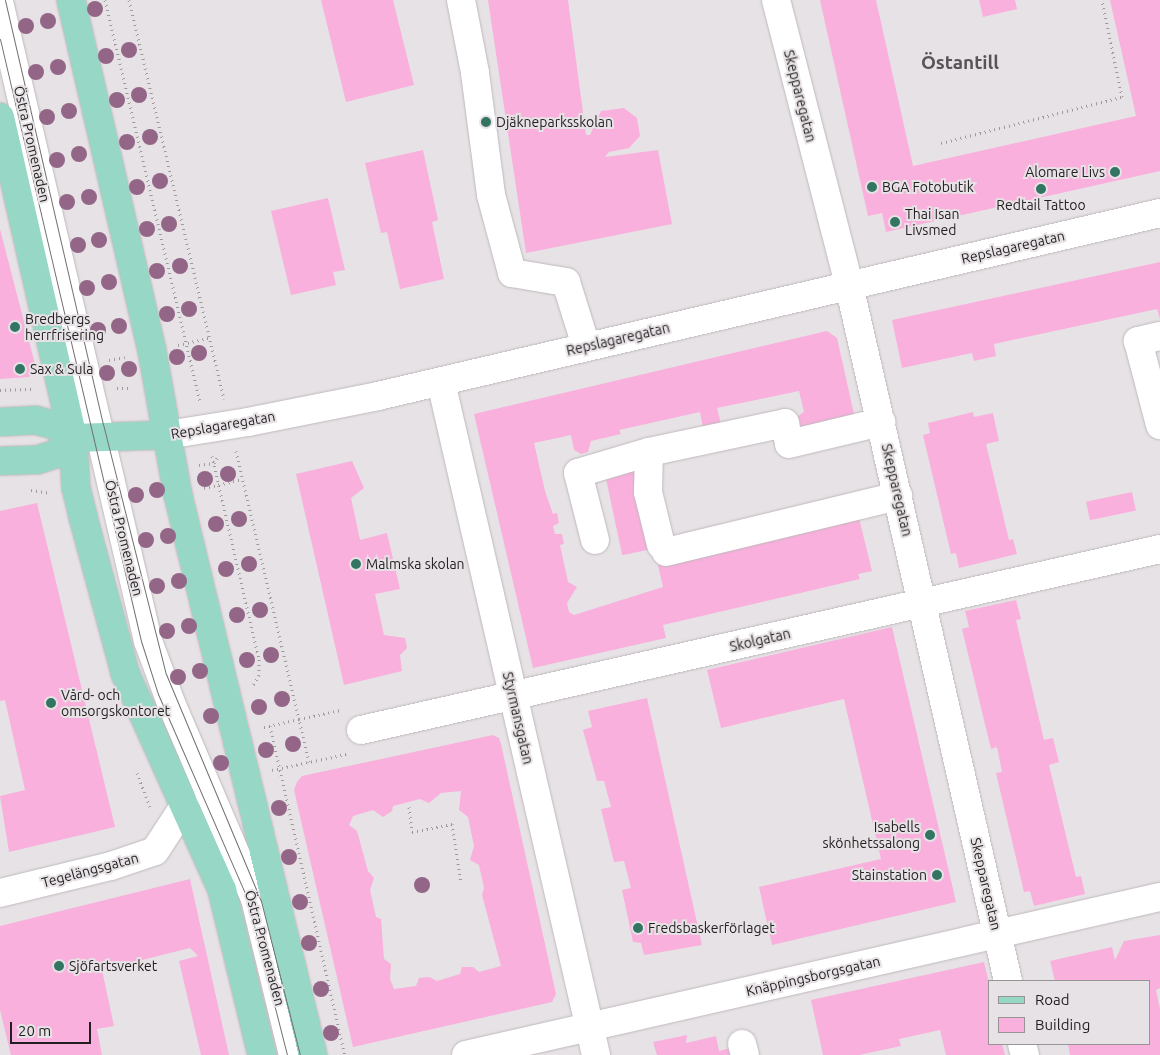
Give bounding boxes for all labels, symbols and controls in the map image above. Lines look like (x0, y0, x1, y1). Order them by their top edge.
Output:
street label: Skepparegatan (780, 48, 820, 144)
district label: Östantill (921, 52, 999, 74)
street label: Östra Promenaden (10, 84, 54, 204)
place label: Djäkneparksskolan (496, 114, 613, 130)
marker: Djäkneparksskolan (480, 116, 492, 128)
place label: Alomare Livs (1025, 164, 1105, 180)
marker: Alomare Livs (1109, 166, 1121, 178)
place label: BGA Fotobutik (882, 179, 974, 195)
marker: BGA Fotobutik (866, 181, 878, 193)
marker: Redtail Tattoo (1035, 183, 1047, 195)
place label: Redtail Tattoo (996, 197, 1086, 213)
place label: Thai Isan Livsmed (905, 206, 959, 238)
marker: Thai Isan Livsmed (889, 216, 901, 228)
street label: Repslagaregatan (960, 227, 1066, 267)
place label: Bredbergs herrfrisering (25, 311, 104, 344)
street label: Repslagaregatan (565, 319, 671, 359)
marker: Bredbergs herrfrisering (9, 321, 21, 333)
place label: Sax & Sula (30, 361, 93, 377)
marker: Sax & Sula (14, 363, 26, 375)
street label: Repslagaregatan (169, 408, 277, 442)
street label: Skepparegatan (878, 442, 916, 538)
street label: Östra Promenaden (101, 478, 147, 598)
place label: Malmska skolan (366, 556, 465, 572)
marker: Malmska skolan (350, 558, 362, 570)
street label: Skolgatan (728, 625, 792, 655)
street label: Styrmansgatan (499, 670, 537, 766)
place label: Vård- och omsorgskontoret (61, 687, 170, 720)
marker: Vård- och omsorgskontoret (45, 697, 57, 709)
place label: Isabells skönhetssalong (822, 819, 920, 852)
marker: Isabells skönhetssalong (924, 829, 936, 841)
street label: Skepparegatan (967, 836, 1005, 932)
street label: Tegelängsgatan (40, 849, 140, 891)
place label: Stainstation (852, 867, 927, 883)
marker: Stainstation (931, 869, 943, 881)
street label: Östra Promenaden (241, 888, 289, 1008)
place label: Fredsbaskerförlaget (648, 920, 775, 936)
marker: Fredsbaskerförlaget (632, 922, 644, 934)
street label: Knäppingsborgsgatan (744, 952, 882, 1000)
place label: Sjöfartsverket (69, 958, 157, 974)
marker: Sjöfartsverket (53, 960, 65, 972)
legend (988, 980, 1150, 1045)
text: Road (1035, 991, 1070, 1008)
scale bar (12, 1012, 94, 1044)
text: Building (1035, 1016, 1090, 1033)
text: 20 m (18, 1022, 51, 1039)

